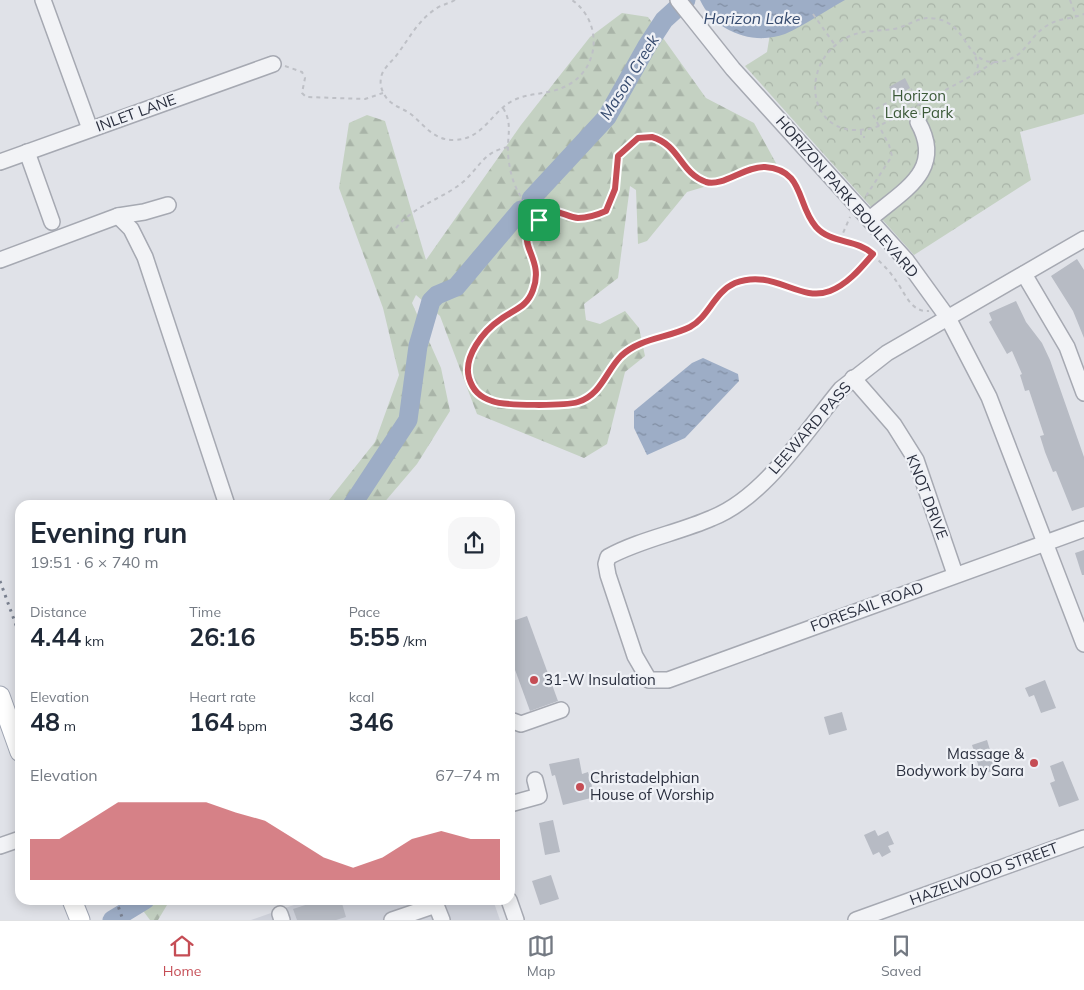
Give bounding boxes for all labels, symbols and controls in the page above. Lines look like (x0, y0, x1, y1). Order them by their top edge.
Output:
water label: Horizon Lake (704, 8, 801, 28)
water label: Mason Creek (595, 30, 663, 123)
park label: Horizon Lake Park (885, 86, 953, 122)
street label: INLET LANE (93, 89, 179, 136)
street label: HORIZON PARK BOULEVARD (772, 112, 923, 281)
pin (518, 199, 560, 241)
icon: arrive (525, 206, 553, 234)
street label: LEEWARD PASS (764, 378, 855, 478)
street label: KNOT DRIVE (903, 452, 952, 542)
text: Evening run (30, 515, 187, 550)
button: share (448, 517, 500, 569)
text: 19:51 · 6 × 740 m (30, 552, 159, 572)
street label: FORESAIL ROAD (808, 577, 926, 636)
text: Distance (30, 603, 87, 621)
text: Time (189, 603, 221, 621)
text: Pace (349, 603, 380, 621)
text: 4.44 (30, 621, 81, 652)
text: 26:16 (189, 621, 256, 652)
text: 5:55 (349, 621, 400, 652)
text: km (81, 632, 104, 650)
text: /km (400, 632, 427, 650)
place label: 31-W Insulation (544, 670, 656, 689)
marker: 31-W Insulation (528, 674, 540, 686)
text: Elevation (30, 688, 89, 706)
text: Heart rate (189, 688, 256, 706)
text: kcal (349, 688, 374, 706)
text: 48 (30, 706, 60, 737)
text: 164 (189, 706, 234, 737)
text: 346 (349, 706, 394, 737)
text: m (60, 717, 76, 735)
text: bpm (234, 717, 267, 735)
place label: Massage & Bodywork by Sara (896, 744, 1025, 780)
marker: Massage & Bodywork by Sara (1028, 757, 1040, 769)
text: Elevation (30, 765, 98, 785)
text: 67–74 m (435, 765, 500, 785)
place label: Christadelphian House of Worship (590, 768, 714, 804)
marker: Christadelphian House of Worship (574, 781, 586, 793)
street label: HAZELWOOD STREET (907, 838, 1061, 909)
tab: Home (163, 932, 201, 980)
tab: Map (527, 932, 556, 980)
tab: Saved (881, 932, 921, 980)

